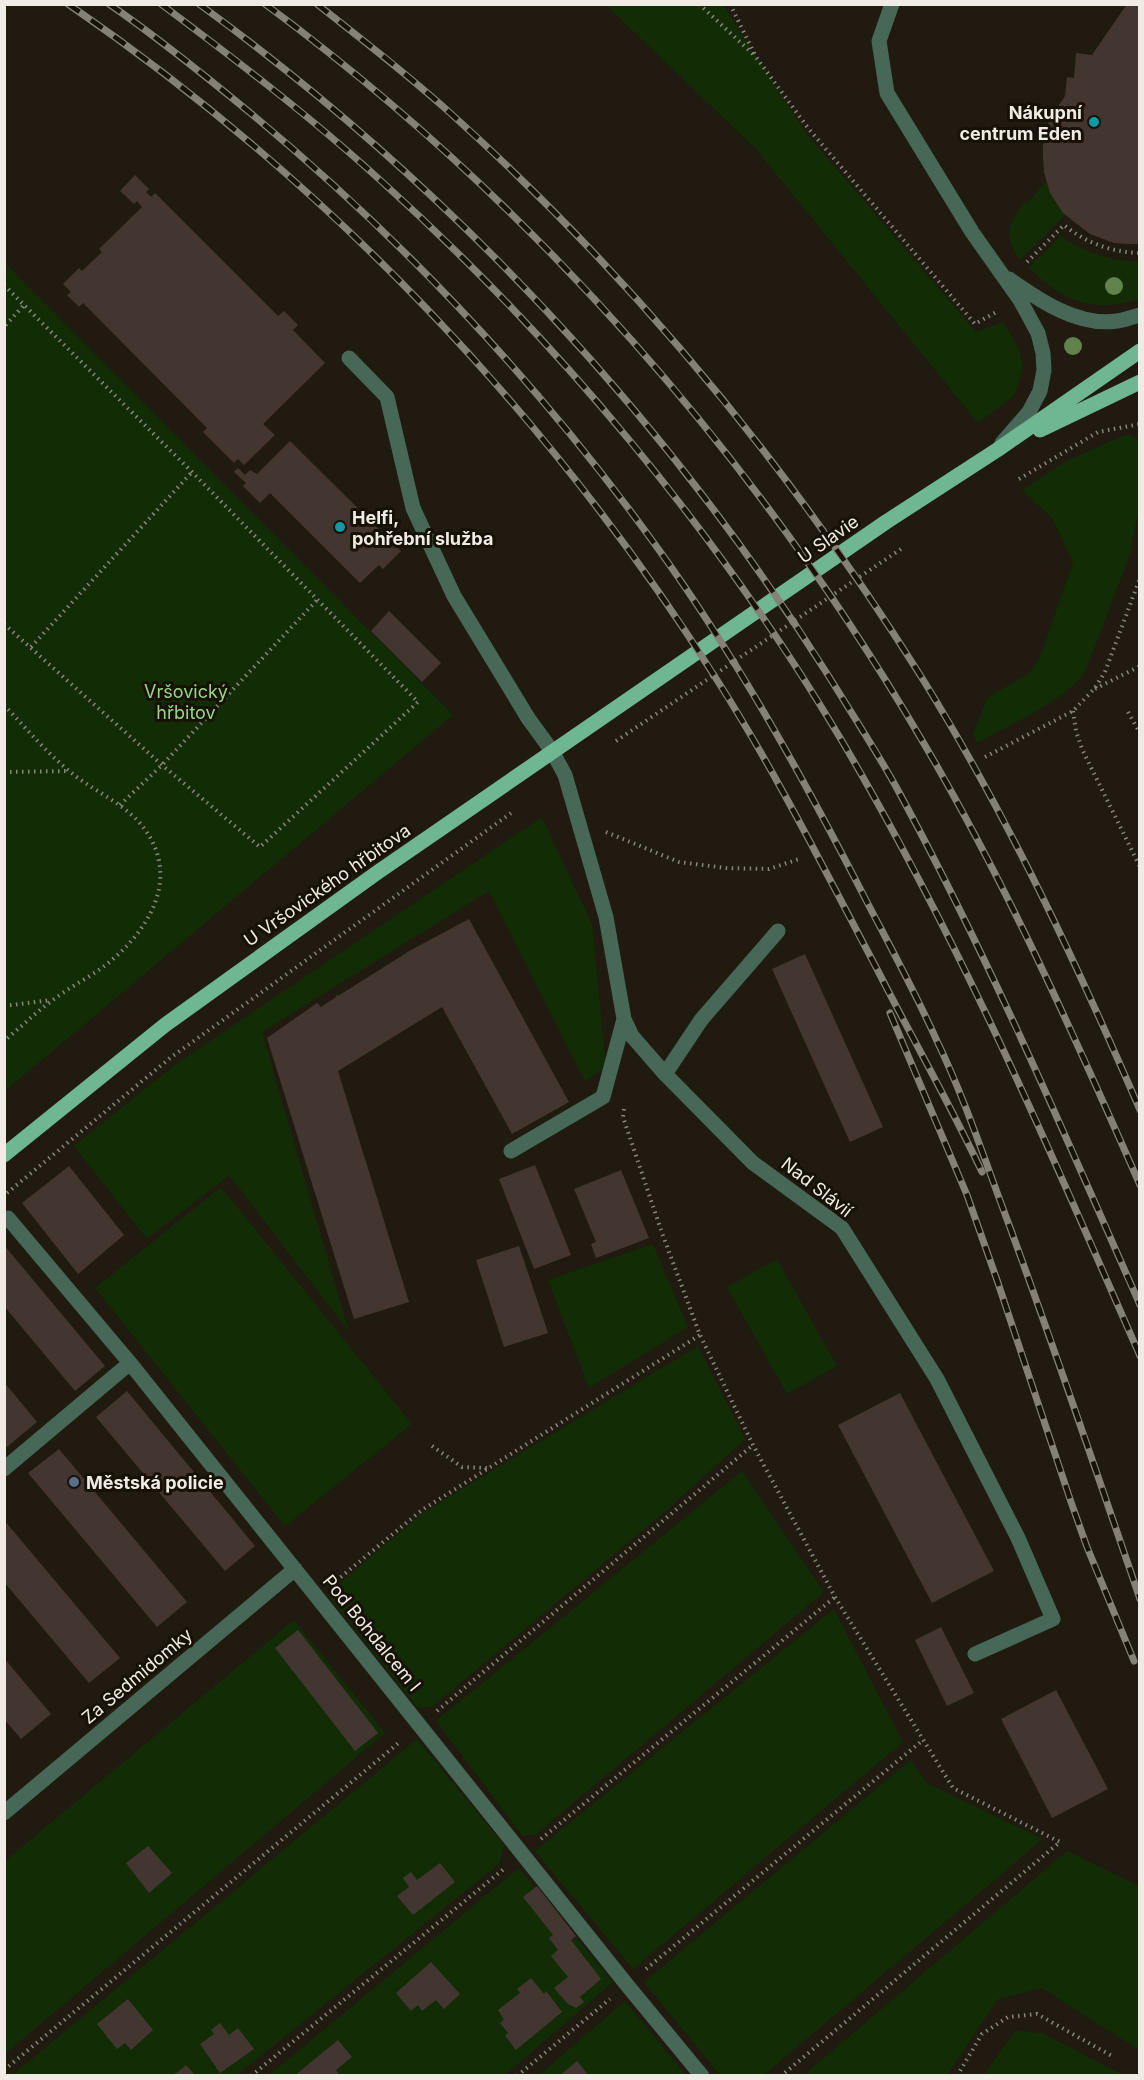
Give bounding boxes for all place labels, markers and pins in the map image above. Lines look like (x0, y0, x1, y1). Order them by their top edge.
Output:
place label: Nákupní centrum Eden (959, 102, 1083, 144)
marker: Nákupní centrum Eden (1087, 115, 1101, 129)
place label: Helfi, pohřební služba (352, 507, 493, 549)
marker: Helfi, pohřební služba (333, 520, 347, 534)
place label: Městská policie (86, 1472, 224, 1493)
marker: Městská policie (67, 1475, 81, 1489)

